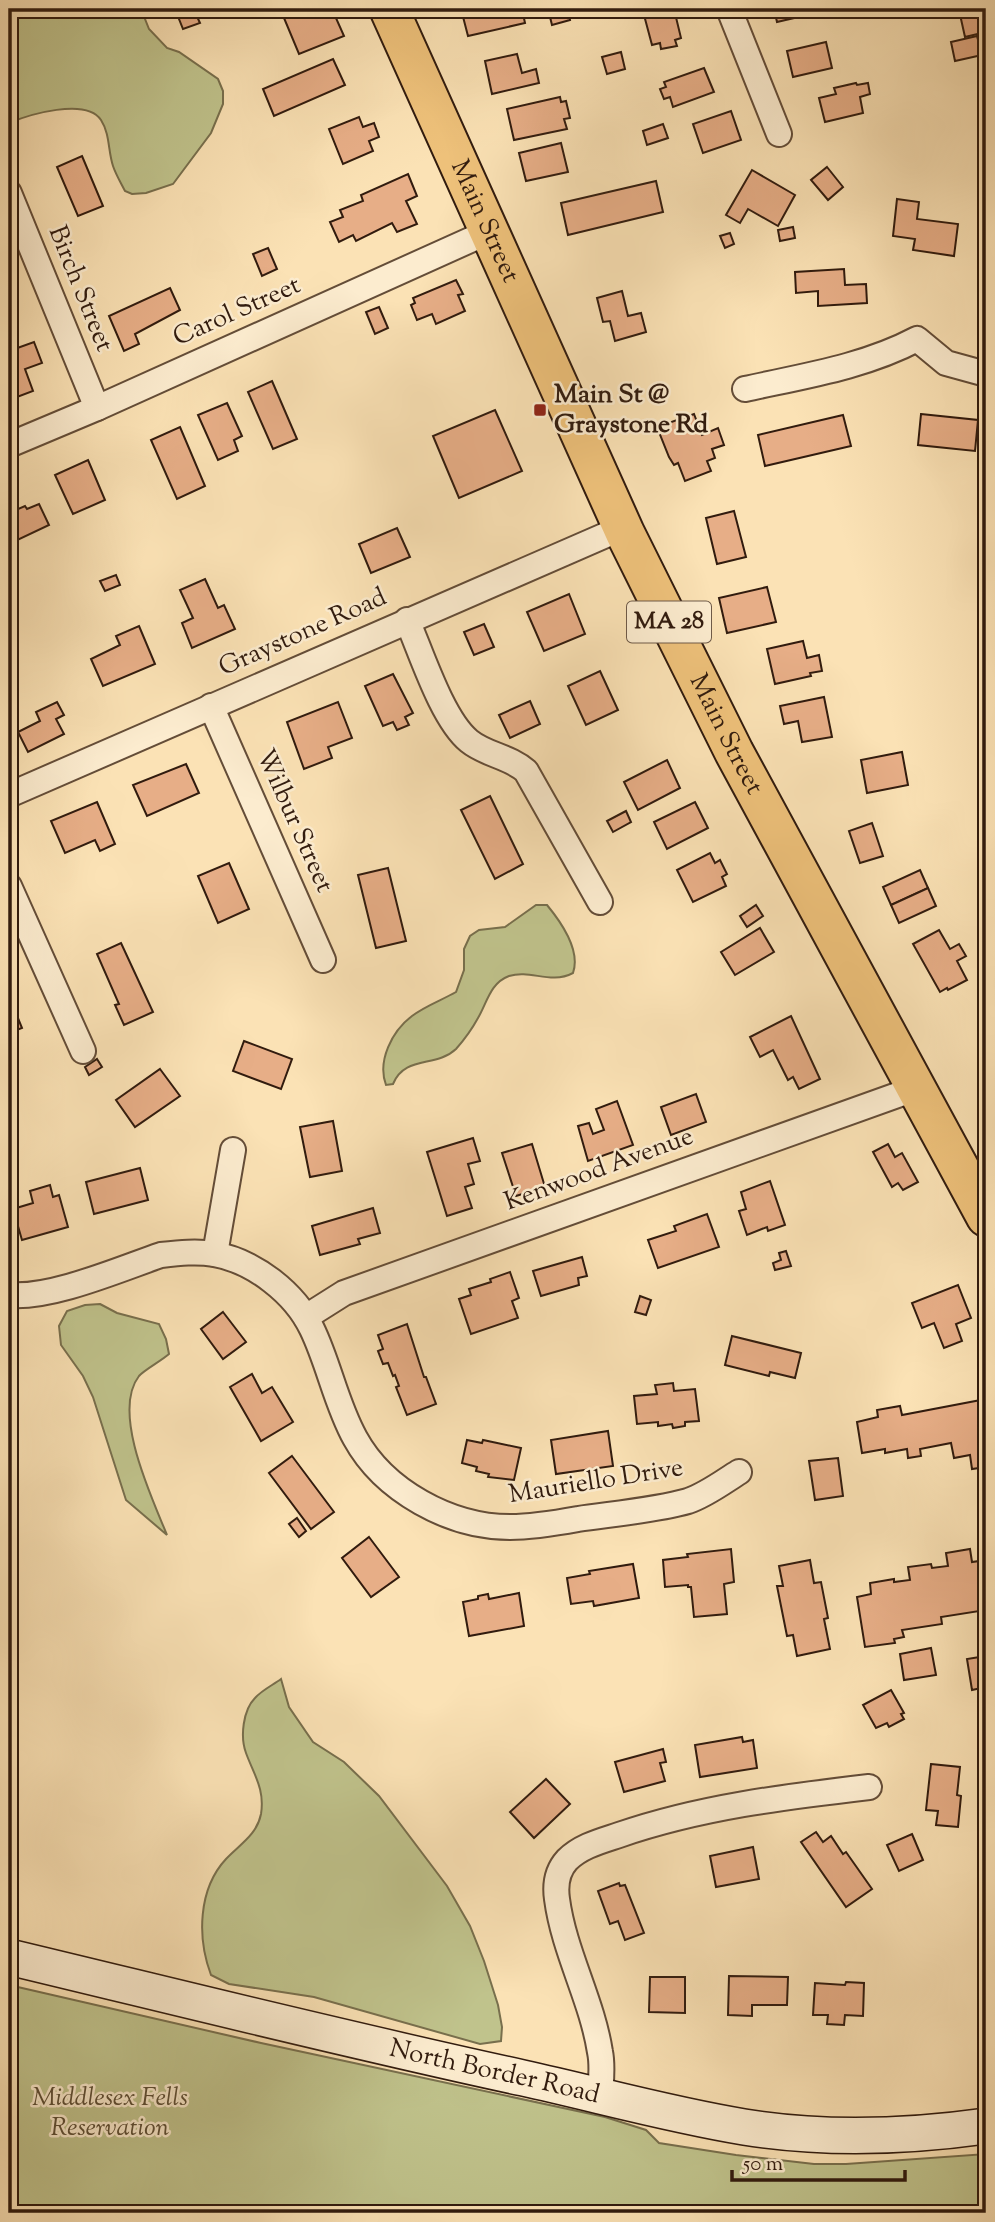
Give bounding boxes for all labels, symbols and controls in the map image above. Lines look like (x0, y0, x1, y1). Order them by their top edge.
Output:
street label: Main Street (441, 154, 529, 289)
street label: Birch Street (38, 220, 122, 358)
street label: Carol Street (167, 267, 307, 357)
place label: Main St @ Graystone Rd (554, 377, 709, 444)
marker: Main St @ Graystone Rd (532, 402, 548, 418)
street label: Graystone Road (213, 579, 393, 687)
road number: MA 28 (627, 602, 711, 642)
street label: Main Street (680, 668, 772, 802)
street label: Wilbur Street (246, 743, 342, 899)
street label: Kenwood Avenue (499, 1119, 699, 1221)
street label: Mauriello Drive (506, 1450, 686, 1514)
street label: North Border Road (386, 2030, 604, 2114)
park label: Middlesex Fells Reservation (32, 2080, 188, 2147)
scale bar (732, 2138, 906, 2182)
text: 50 m (742, 2150, 783, 2180)

